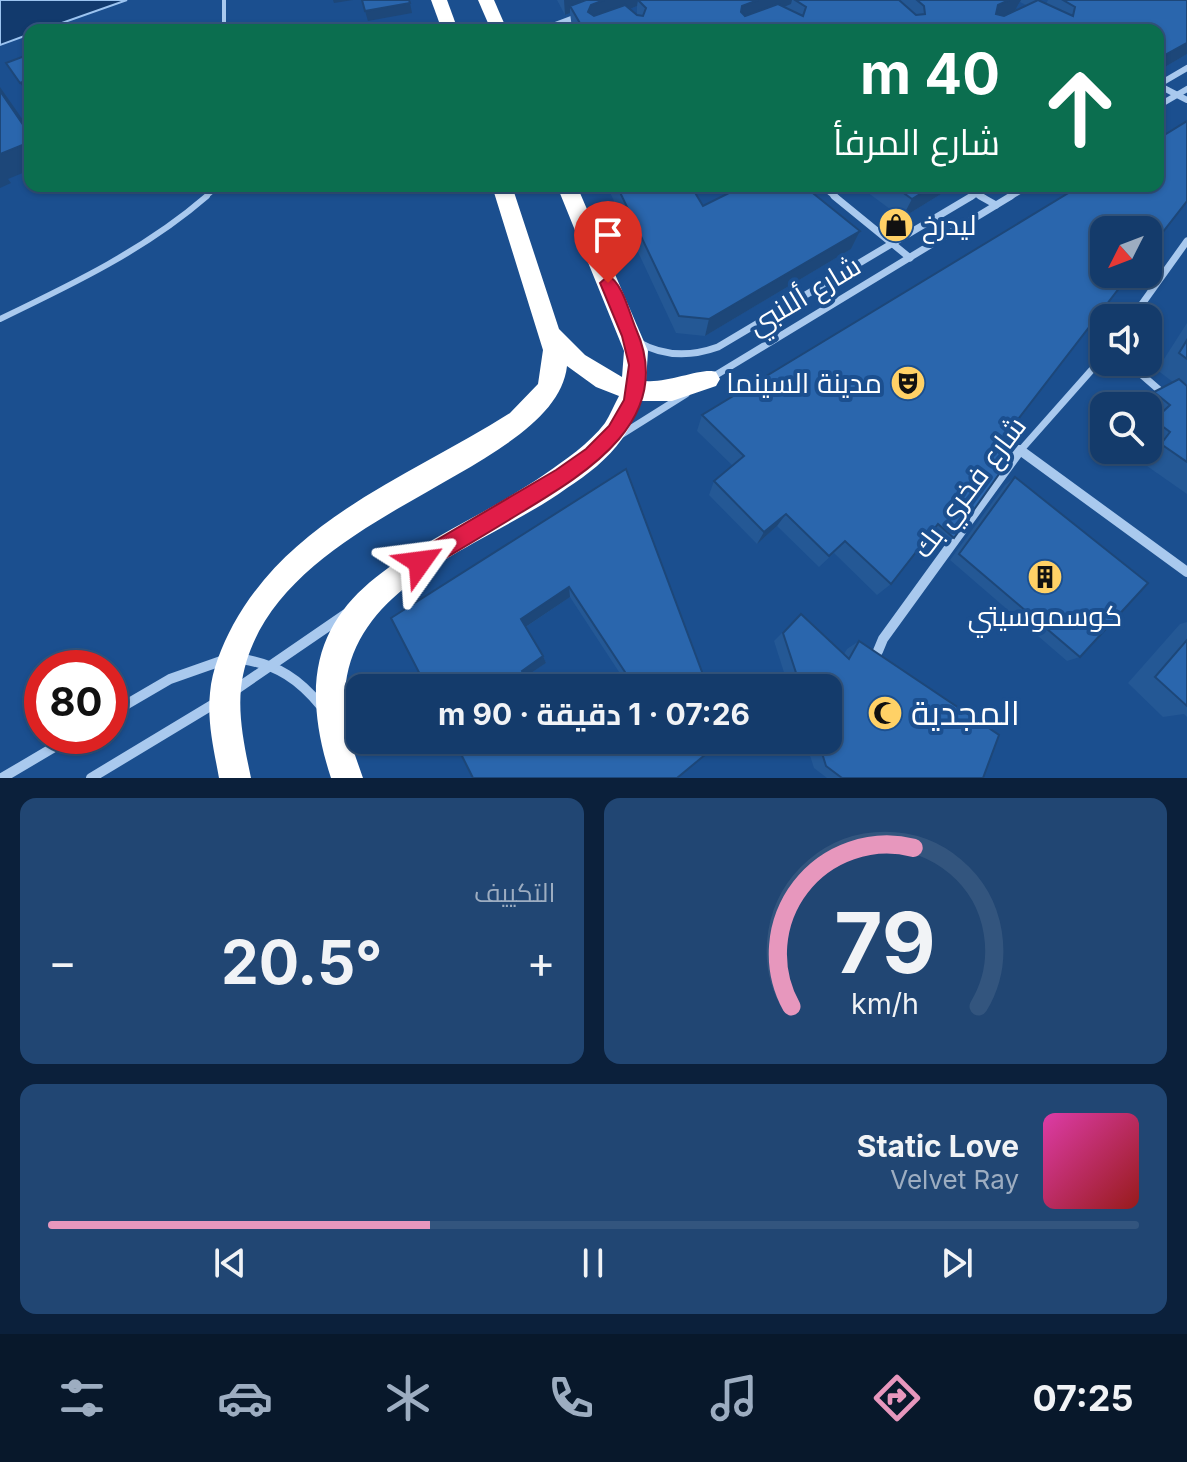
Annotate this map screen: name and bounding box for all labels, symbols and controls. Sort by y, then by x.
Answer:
text: 40 m [860,40,1000,108]
icon: ahead [1028,56,1132,160]
text: شارع المرفأ [833,120,1000,164]
pin [574,201,642,283]
shop icon: ليدرخ [877,206,915,244]
place label: ليدرخ [922,208,977,244]
icon: arrive [586,213,630,257]
north arrow [1090,216,1162,288]
map controls [1090,216,1162,464]
street label: شارع أللنبي [742,248,869,346]
button: sound [1090,304,1162,376]
theatre icon: مدينة السينما [889,364,927,402]
place label: مدينة السينما [726,366,882,400]
button: search [1090,392,1162,464]
street label: شارع فخري بك [905,410,1037,567]
position arrow [378,520,462,604]
building icon: كوسموسيتي [1026,558,1064,596]
place label: كوسموسيتي [968,599,1122,638]
speed limit sign: 80 [24,650,128,754]
place label: المجدية [911,692,1020,733]
mosque icon: المجدية [866,694,904,732]
text: 07:26 · 1 دقيقة · 90 m [438,696,750,732]
text: التكييف [474,877,556,908]
text: 79 [834,892,936,993]
text: 20.5° [221,926,383,998]
text: − [48,935,77,989]
text: + [526,935,556,989]
text: km/h [851,986,919,1021]
text: Static Love [857,1128,1019,1164]
text: Velvet Ray [890,1164,1019,1195]
icon: previous [208,1241,252,1285]
icon: pause [571,1241,615,1285]
icon: next [935,1241,979,1285]
icon: filters [54,1370,110,1426]
icon: car [217,1370,273,1426]
icon: climate [380,1370,436,1426]
icon: phone [543,1370,599,1426]
icon: music [706,1370,762,1426]
icon: directions [869,1370,925,1426]
text: 07:25 [1032,1376,1133,1420]

